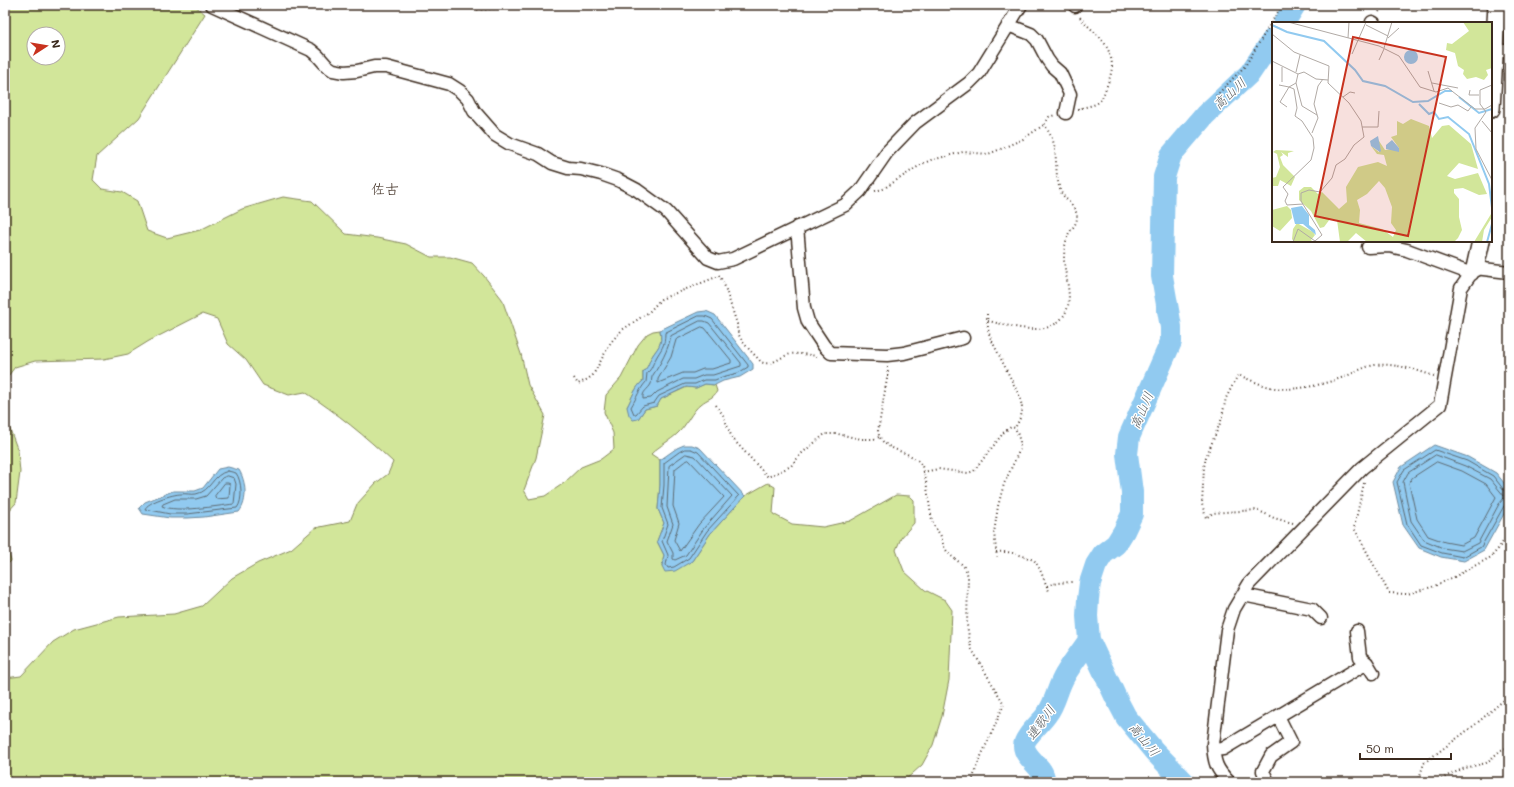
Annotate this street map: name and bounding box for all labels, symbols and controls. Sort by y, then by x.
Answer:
inset map [1272,22,1492,242]
north arrow [26,26,66,66]
text: N [48,38,64,49]
water label: 高山川 [1209,73,1249,113]
district label: 佐古 [371,179,399,198]
water label: 高山川 [1126,389,1156,431]
water label: 連歌川 [1022,701,1058,743]
water label: 高山川 [1126,719,1164,759]
scale bar [1360,735,1451,761]
text: 50 m [1366,740,1394,756]

